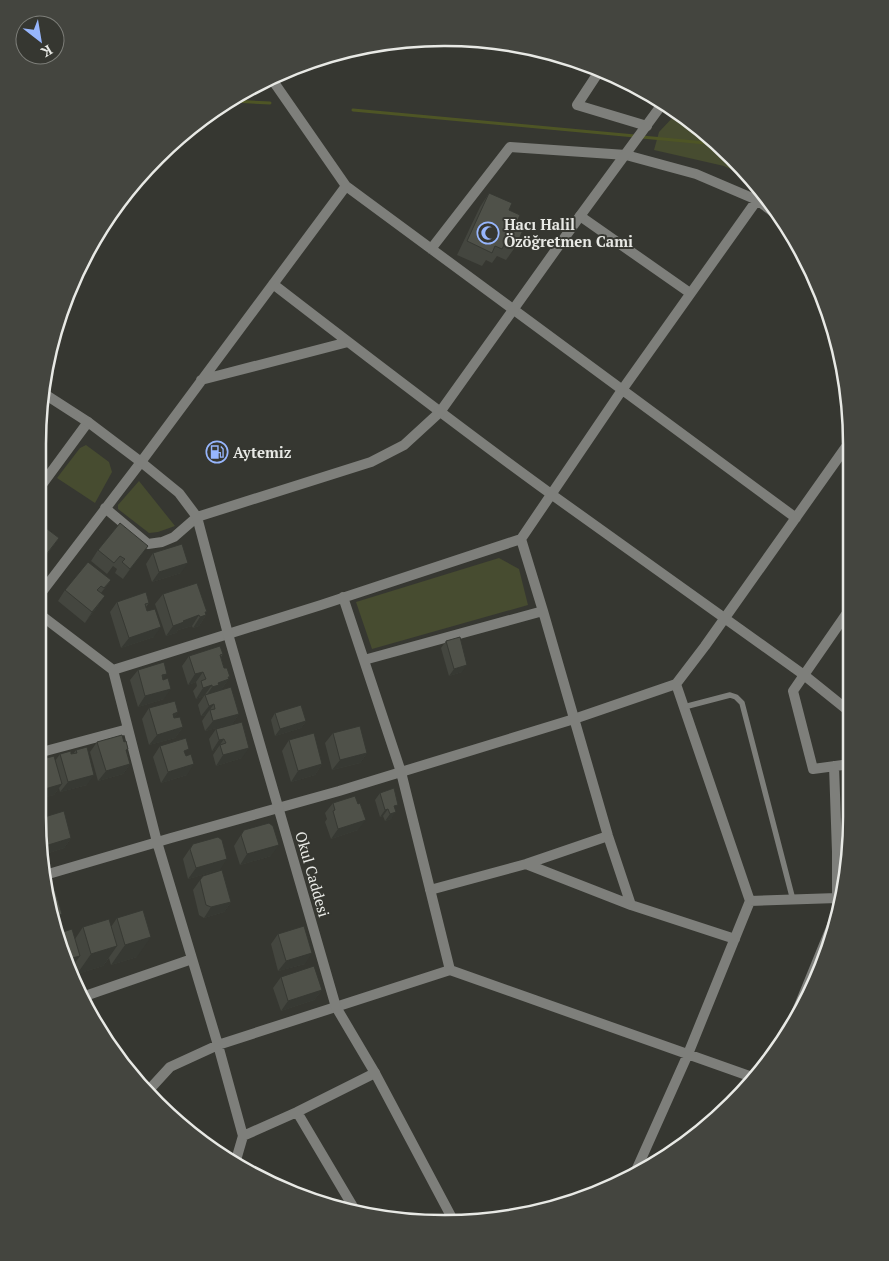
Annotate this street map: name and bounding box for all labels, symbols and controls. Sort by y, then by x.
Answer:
north arrow [15,15,65,65]
text: K [38,41,56,62]
place label: Hacı Halil Özöğretmen Cami [504,214,633,251]
mosque icon: Hacı Halil Özöğretmen Cami [476,221,500,245]
fuel station icon: Aytemiz [205,440,229,464]
place label: Aytemiz [233,442,292,462]
street label: Okul Caddesi [291,829,335,919]

